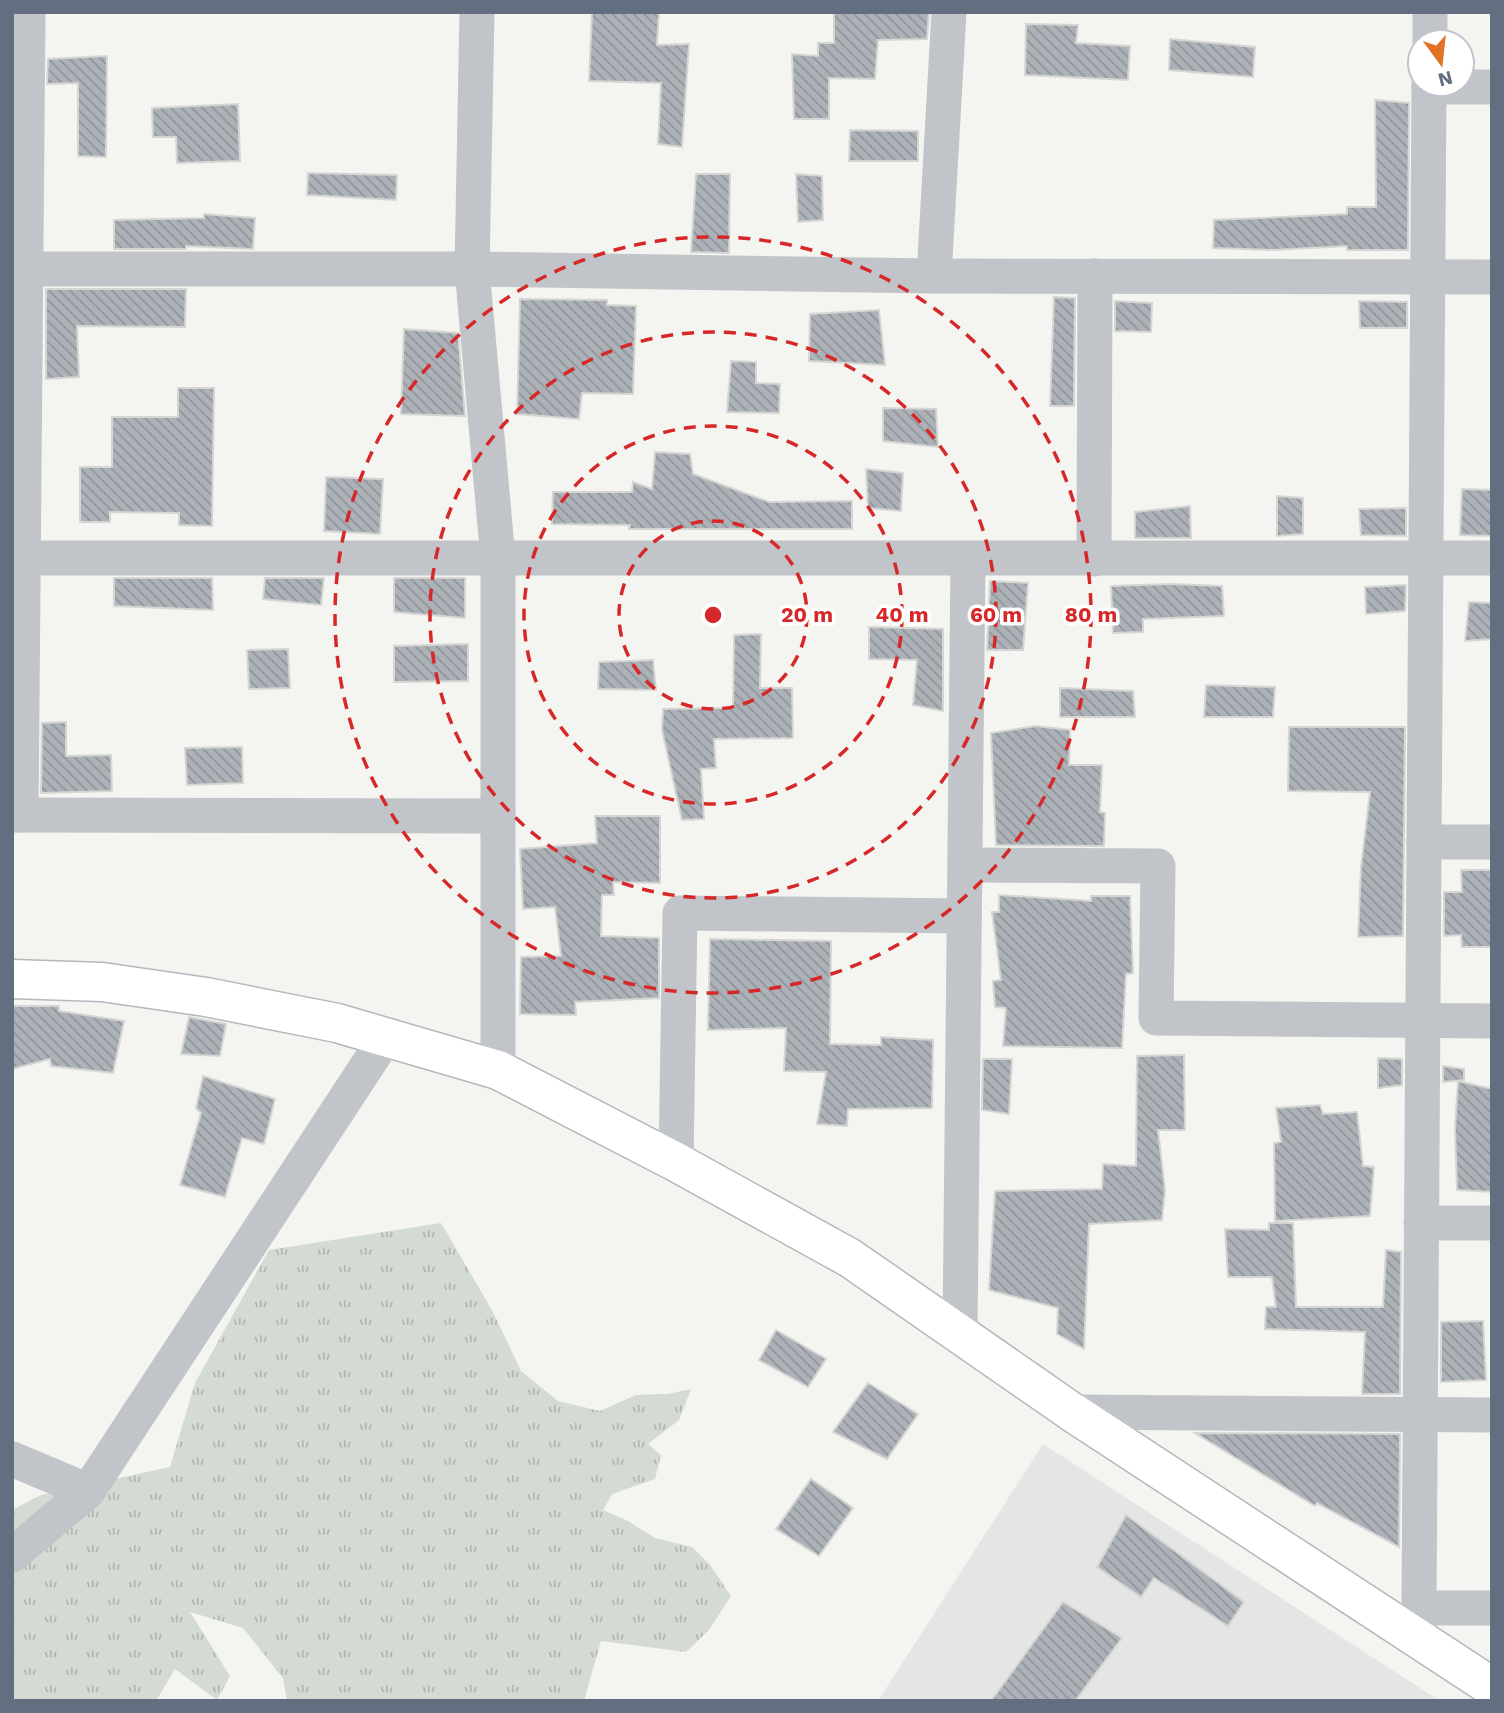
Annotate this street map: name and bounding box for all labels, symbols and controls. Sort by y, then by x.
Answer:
north arrow [1406,28,1476,98]
text: N [1435,66,1455,92]
text: 20 m [781,602,833,627]
text: 40 m [876,602,928,627]
text: 60 m [970,602,1022,627]
text: 80 m [1065,602,1117,627]
centre of rings [701,603,725,627]

